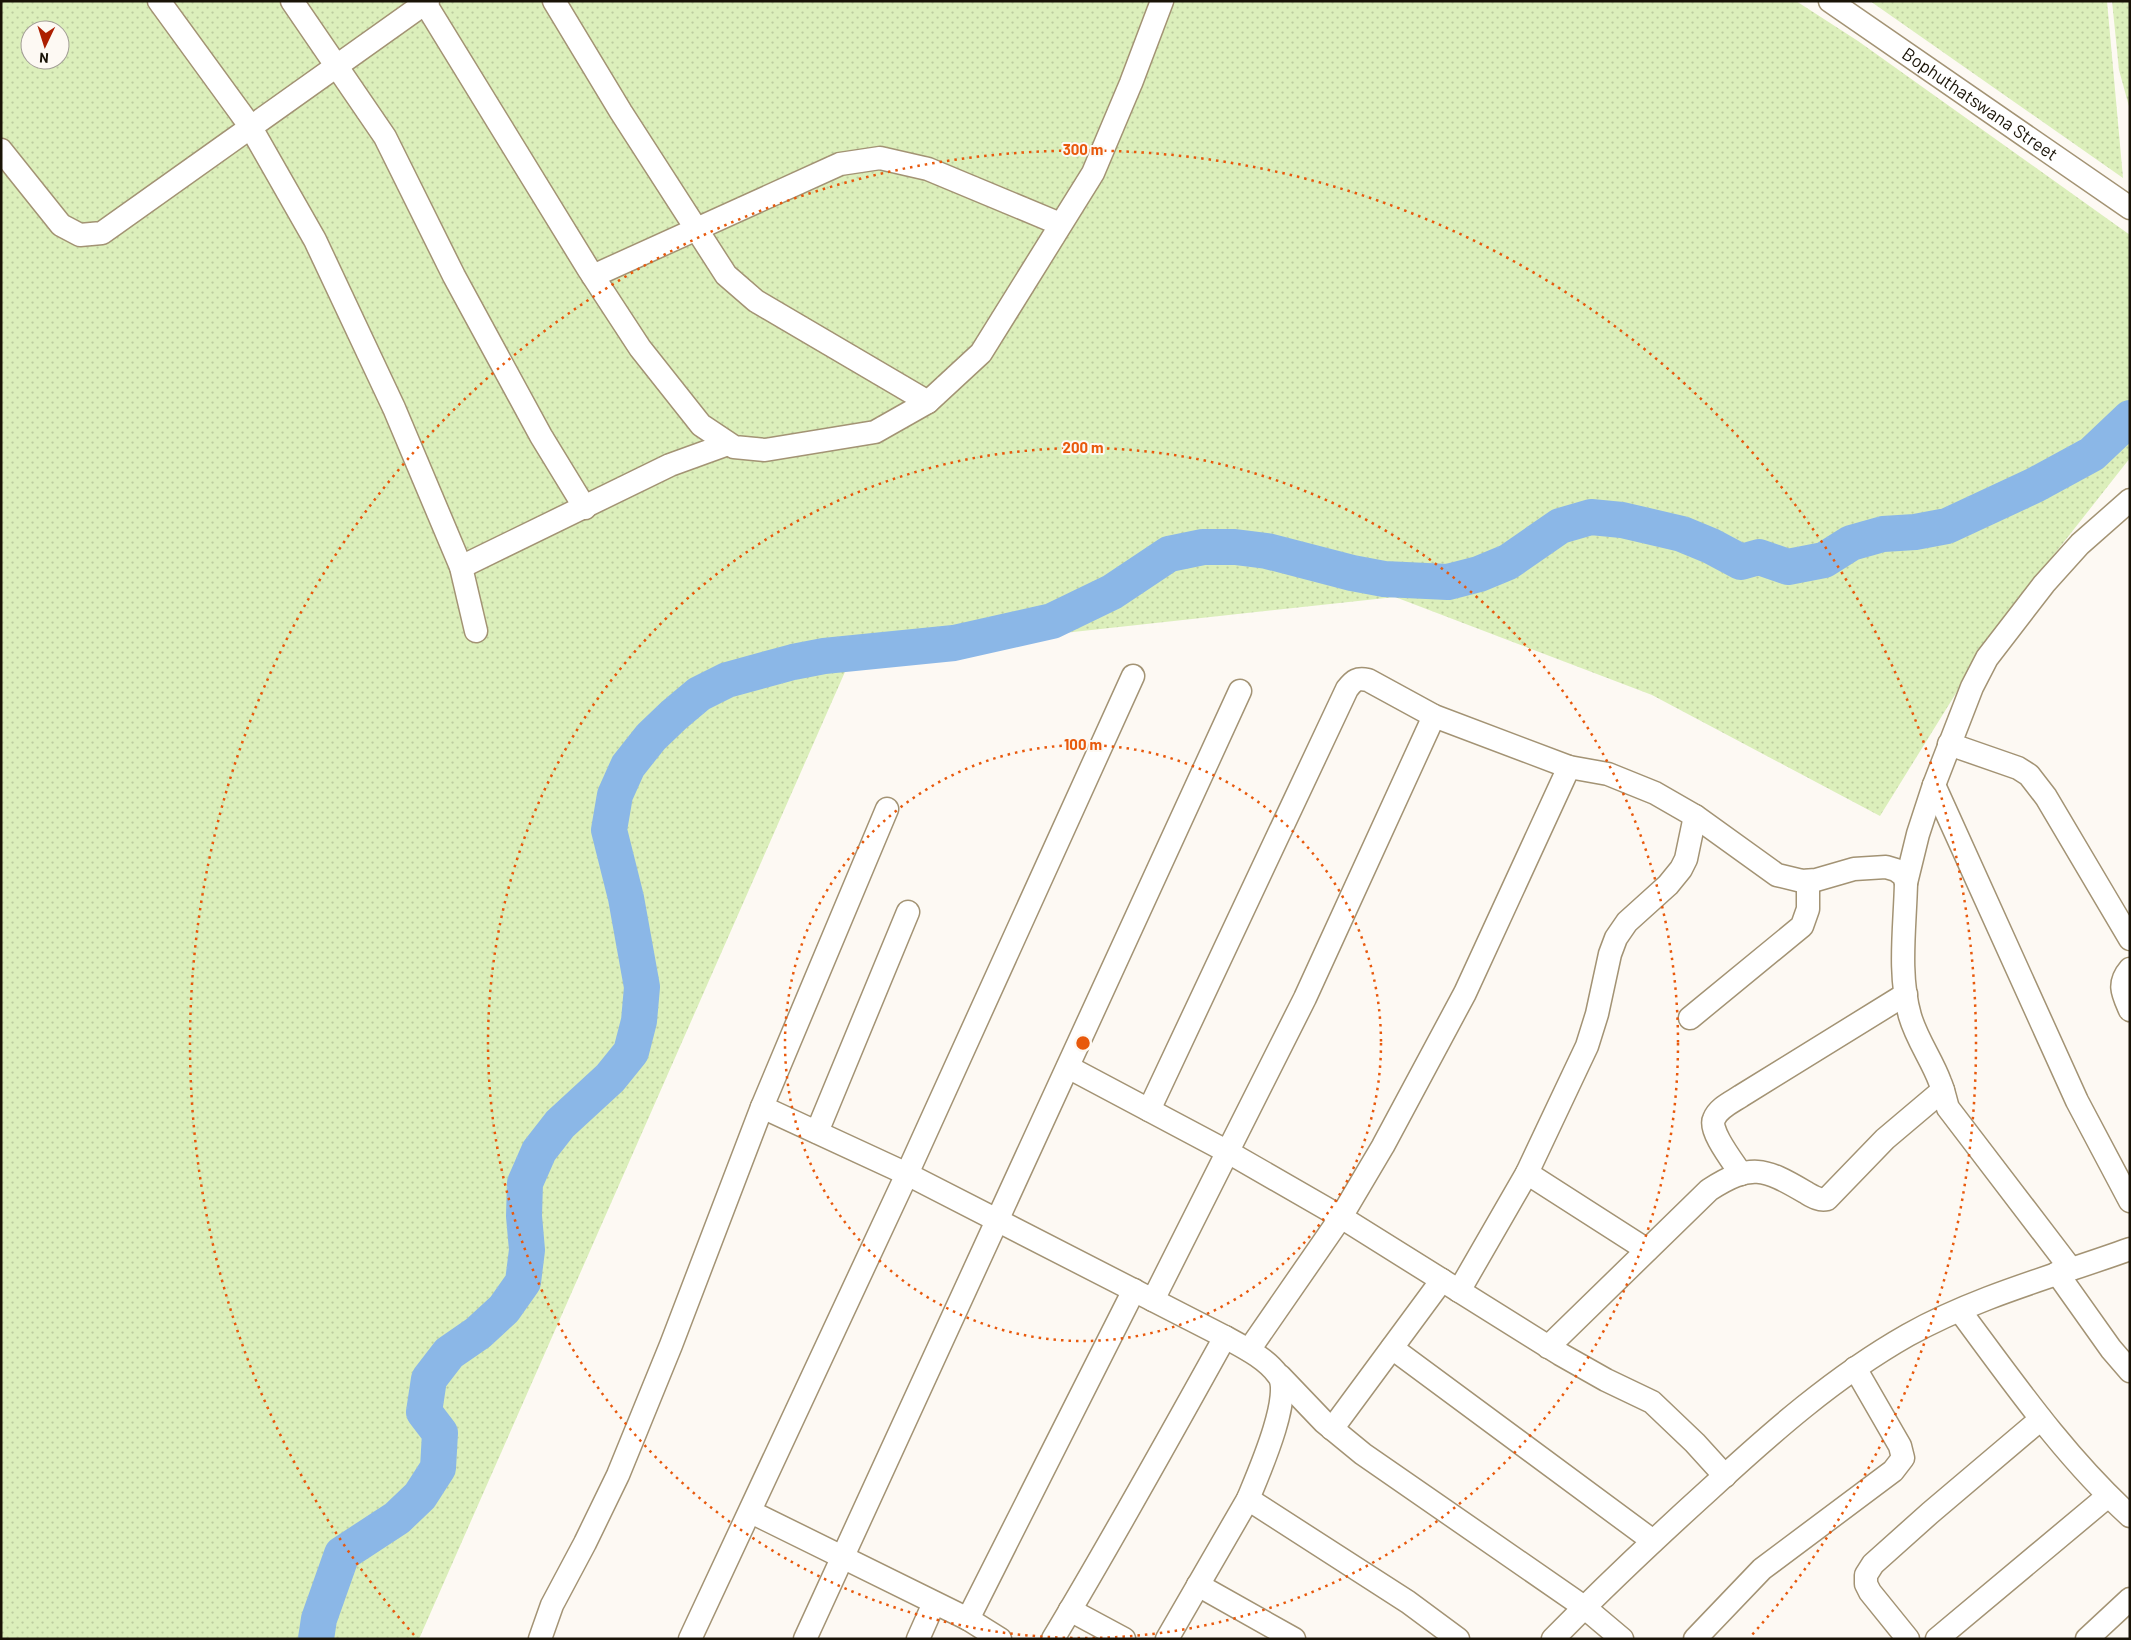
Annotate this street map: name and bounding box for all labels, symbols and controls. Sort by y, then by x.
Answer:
north arrow [20,20,70,70]
street label: Bophuthatswana Street [1898,42,2062,165]
text: N [39,50,49,67]
text: 300 m [1063,140,1103,158]
text: 200 m [1062,438,1104,456]
text: 100 m [1064,735,1102,753]
centre of rings [1074,1034,1092,1052]

